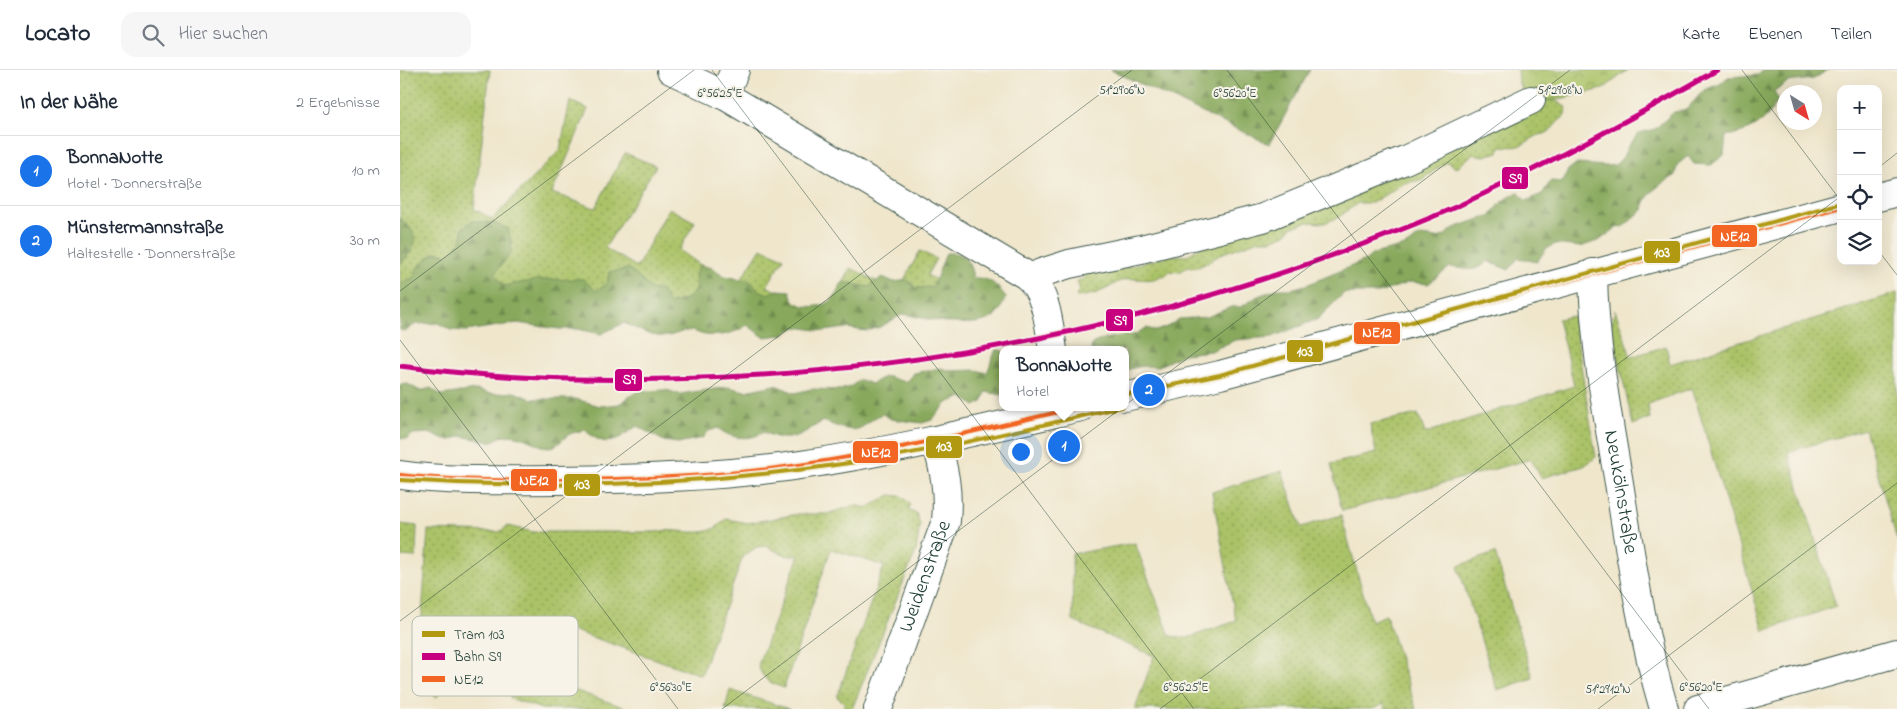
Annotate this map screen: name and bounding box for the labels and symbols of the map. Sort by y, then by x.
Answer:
text: 51°29'06"N [1099,82,1145,100]
text: 51°29'08"N [1537,82,1583,100]
text: 6°56'25"E [698,85,742,103]
text: 6°56'20"E [1213,85,1257,103]
north arrow [1777,85,1822,130]
line badge: S9 [1501,166,1529,190]
text: S9 [1508,169,1522,190]
line badge: NE12 [1711,224,1758,248]
text: NE12 [1720,227,1750,248]
line badge: 103 [1643,240,1681,264]
text: 103 [1654,243,1670,264]
line badge: S9 [1105,308,1134,332]
text: S9 [1113,311,1127,332]
line badge: NE12 [1353,321,1401,345]
text: NE12 [1362,323,1392,344]
line badge: 103 [1286,339,1324,363]
text: 103 [1297,342,1313,363]
line badge: S9 [614,368,643,392]
text: S9 [622,370,636,391]
pin: 2 [1133,371,1165,409]
pin: 1 [1048,427,1080,465]
street label: Neukölnstraße [1595,428,1645,557]
line badge: 103 [925,435,963,459]
text: 103 [936,437,952,458]
your location [1008,439,1034,465]
line badge: NE12 [852,440,899,464]
text: NE12 [861,443,891,464]
line badge: NE12 [510,468,558,492]
text: NE12 [519,471,549,492]
line badge: 103 [563,473,601,497]
text: 103 [574,475,590,496]
street label: Weidenstraße [892,516,960,637]
legend [412,616,578,696]
text: Tram 103 [454,625,505,646]
text: Bahn S9 [453,647,502,668]
text: NE12 [454,670,483,691]
text: 6°56'30"E [650,679,692,697]
text: 6°56'25"E [1164,679,1208,697]
text: 6°56'20"E [1679,679,1723,697]
text: 51°29'12"N [1585,681,1631,699]

